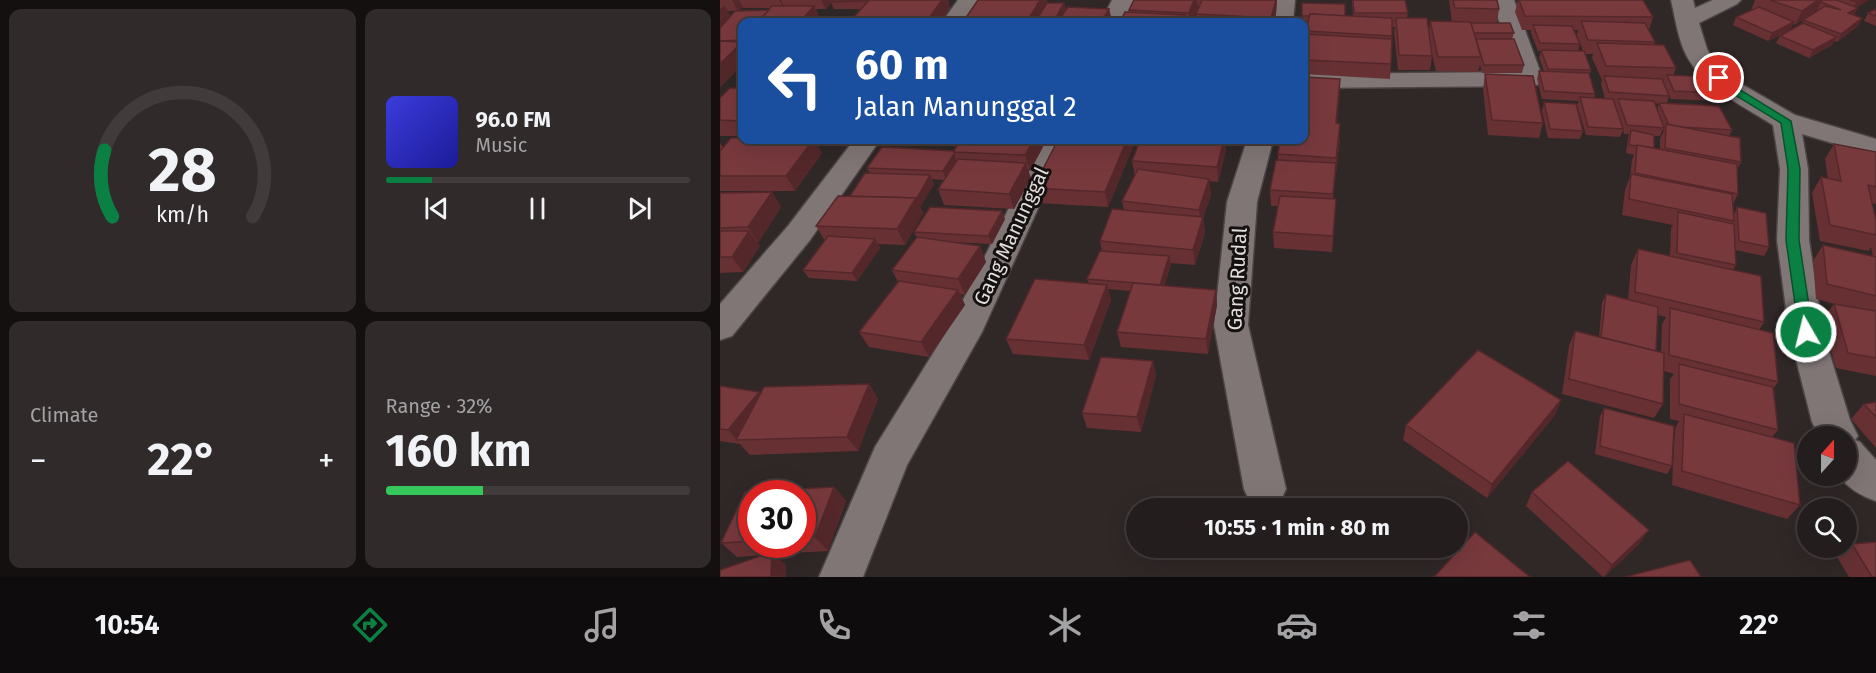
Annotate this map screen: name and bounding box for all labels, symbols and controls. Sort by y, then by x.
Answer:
text: 60 m [855,40,949,90]
icon: left [756,42,834,120]
pin [1693,52,1744,103]
icon: arrive [1702,61,1735,94]
text: Jalan Manunggal 2 [855,91,1077,123]
text: 96.0 FM [476,106,551,133]
text: Music [476,133,527,157]
text: 28 [148,134,217,209]
street label: Gang Manunggal [969,163,1054,309]
icon: previous [420,192,453,225]
icon: pause [521,192,554,225]
icon: next [623,192,656,225]
text: km/h [156,203,209,229]
street label: Gang Rudal [1222,227,1252,331]
position arrow [1774,300,1838,364]
text: Range · 32% [386,394,493,418]
text: Climate [30,403,98,427]
text: 160 km [386,424,532,478]
north arrow [1797,426,1857,486]
map controls [1797,426,1857,558]
text: 22° [147,433,217,487]
text: − [30,441,47,481]
text: + [318,441,334,481]
speed limit sign: 30 [738,480,816,558]
button: search [1797,498,1857,558]
text: 10:55 · 1 min · 80 m [1204,514,1390,541]
icon: directions [349,604,391,646]
icon: music [581,604,623,646]
icon: phone [813,604,855,646]
icon: climate [1044,604,1086,646]
icon: car [1276,604,1318,646]
icon: filters [1508,604,1550,646]
text: 10:54 [95,609,160,641]
text: 22° [1739,609,1781,641]

